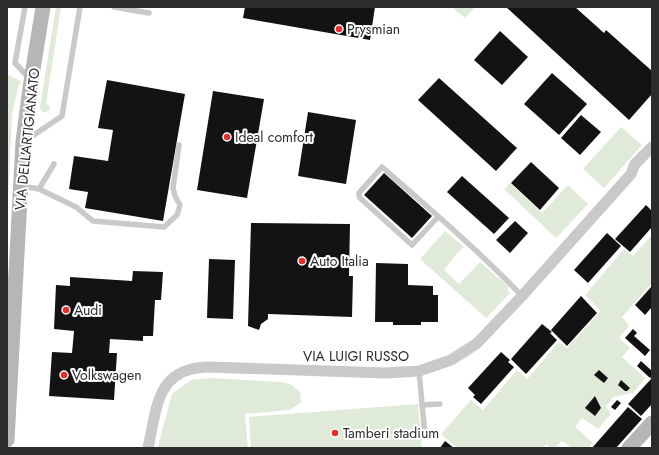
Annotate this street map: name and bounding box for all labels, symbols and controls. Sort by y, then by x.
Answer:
place label: Prysmian [347,19,400,39]
marker: Prysmian [334,24,344,34]
street label: VIA DELL'ARTIGIANATO [10,67,44,211]
place label: Ideal comfort [235,127,313,147]
marker: Ideal comfort [222,132,232,142]
place label: Auto Italia [310,251,369,271]
marker: Auto Italia [297,256,307,266]
place label: Audi [74,300,102,320]
marker: Audi [61,305,71,315]
street label: VIA LUIGI RUSSO [303,346,409,366]
place label: Volkswagen [72,365,142,385]
marker: Volkswagen [59,370,69,380]
place label: Tamberi stadium [343,423,439,443]
marker: Tamberi stadium [330,428,340,438]

